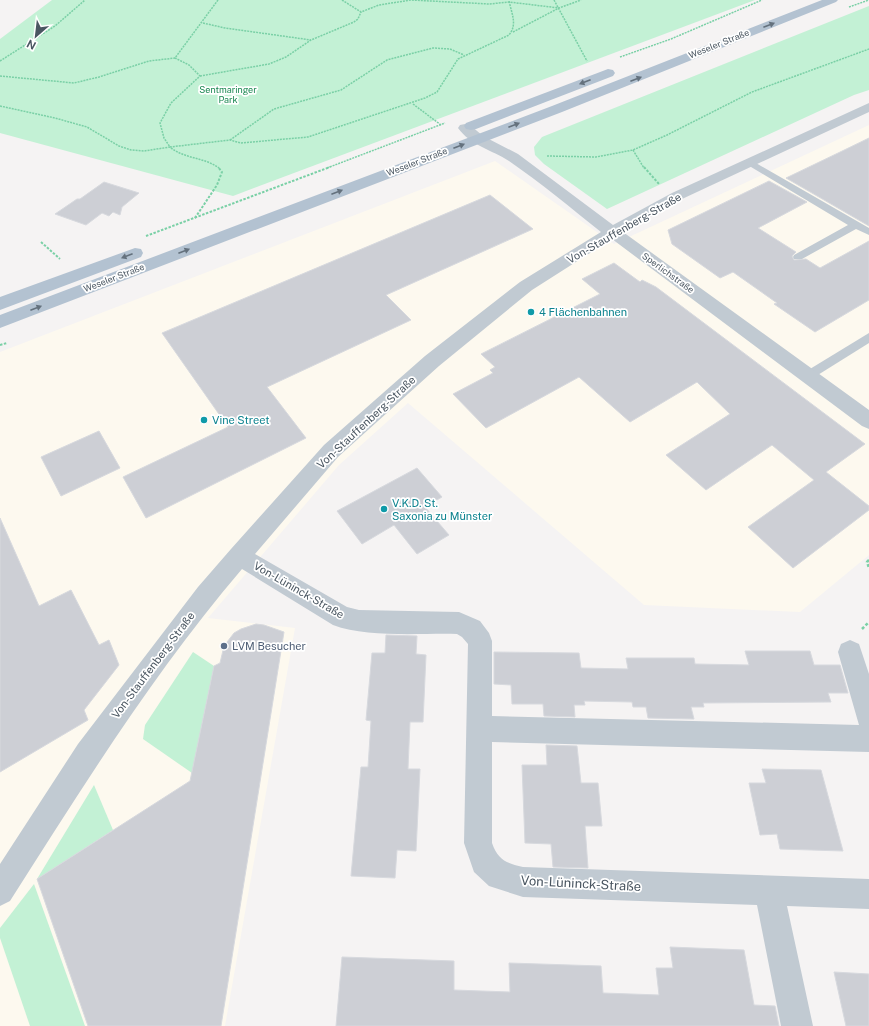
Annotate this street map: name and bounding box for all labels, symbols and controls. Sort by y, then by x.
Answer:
north arrow [16,16,56,56]
one-way arrow [764,21,776,27]
street label: Weseler Straße [687,26,751,61]
text: N [25,38,38,52]
one-way arrow [630,75,642,81]
one-way arrow [579,79,591,85]
park label: Sentmaringer Park [199,84,257,105]
one-way arrow [509,122,521,128]
one-way arrow [453,143,465,149]
street label: Weseler Straße [385,145,449,178]
one-way arrow [332,189,344,195]
street label: Von-Stauffenberg-Straße [565,190,683,266]
one-way arrow [178,247,190,253]
street label: Sperlichstraße [640,250,696,295]
one-way arrow [121,254,133,260]
street label: Weseler Straße [82,261,146,294]
one-way arrow [31,304,43,310]
place label: 4 Flächenbahnen [539,306,627,318]
marker: 4 Flächenbahnen [526,307,536,317]
street label: Von-Stauffenberg-Straße [314,373,418,471]
place label: Vine Street [212,414,270,426]
marker: Vine Street [199,415,209,425]
place label: V.K.D. St. Saxonia zu Münster [392,497,492,522]
marker: V.K.D. St. Saxonia zu Münster [379,504,389,514]
street label: Von-Lüninck-Straße [252,559,346,621]
street label: Von-Stauffenberg-Straße [109,610,197,720]
place label: LVM Besucher [232,640,306,652]
marker: LVM Besucher [219,641,229,651]
street label: Von-Lüninck-Straße [520,873,642,894]

